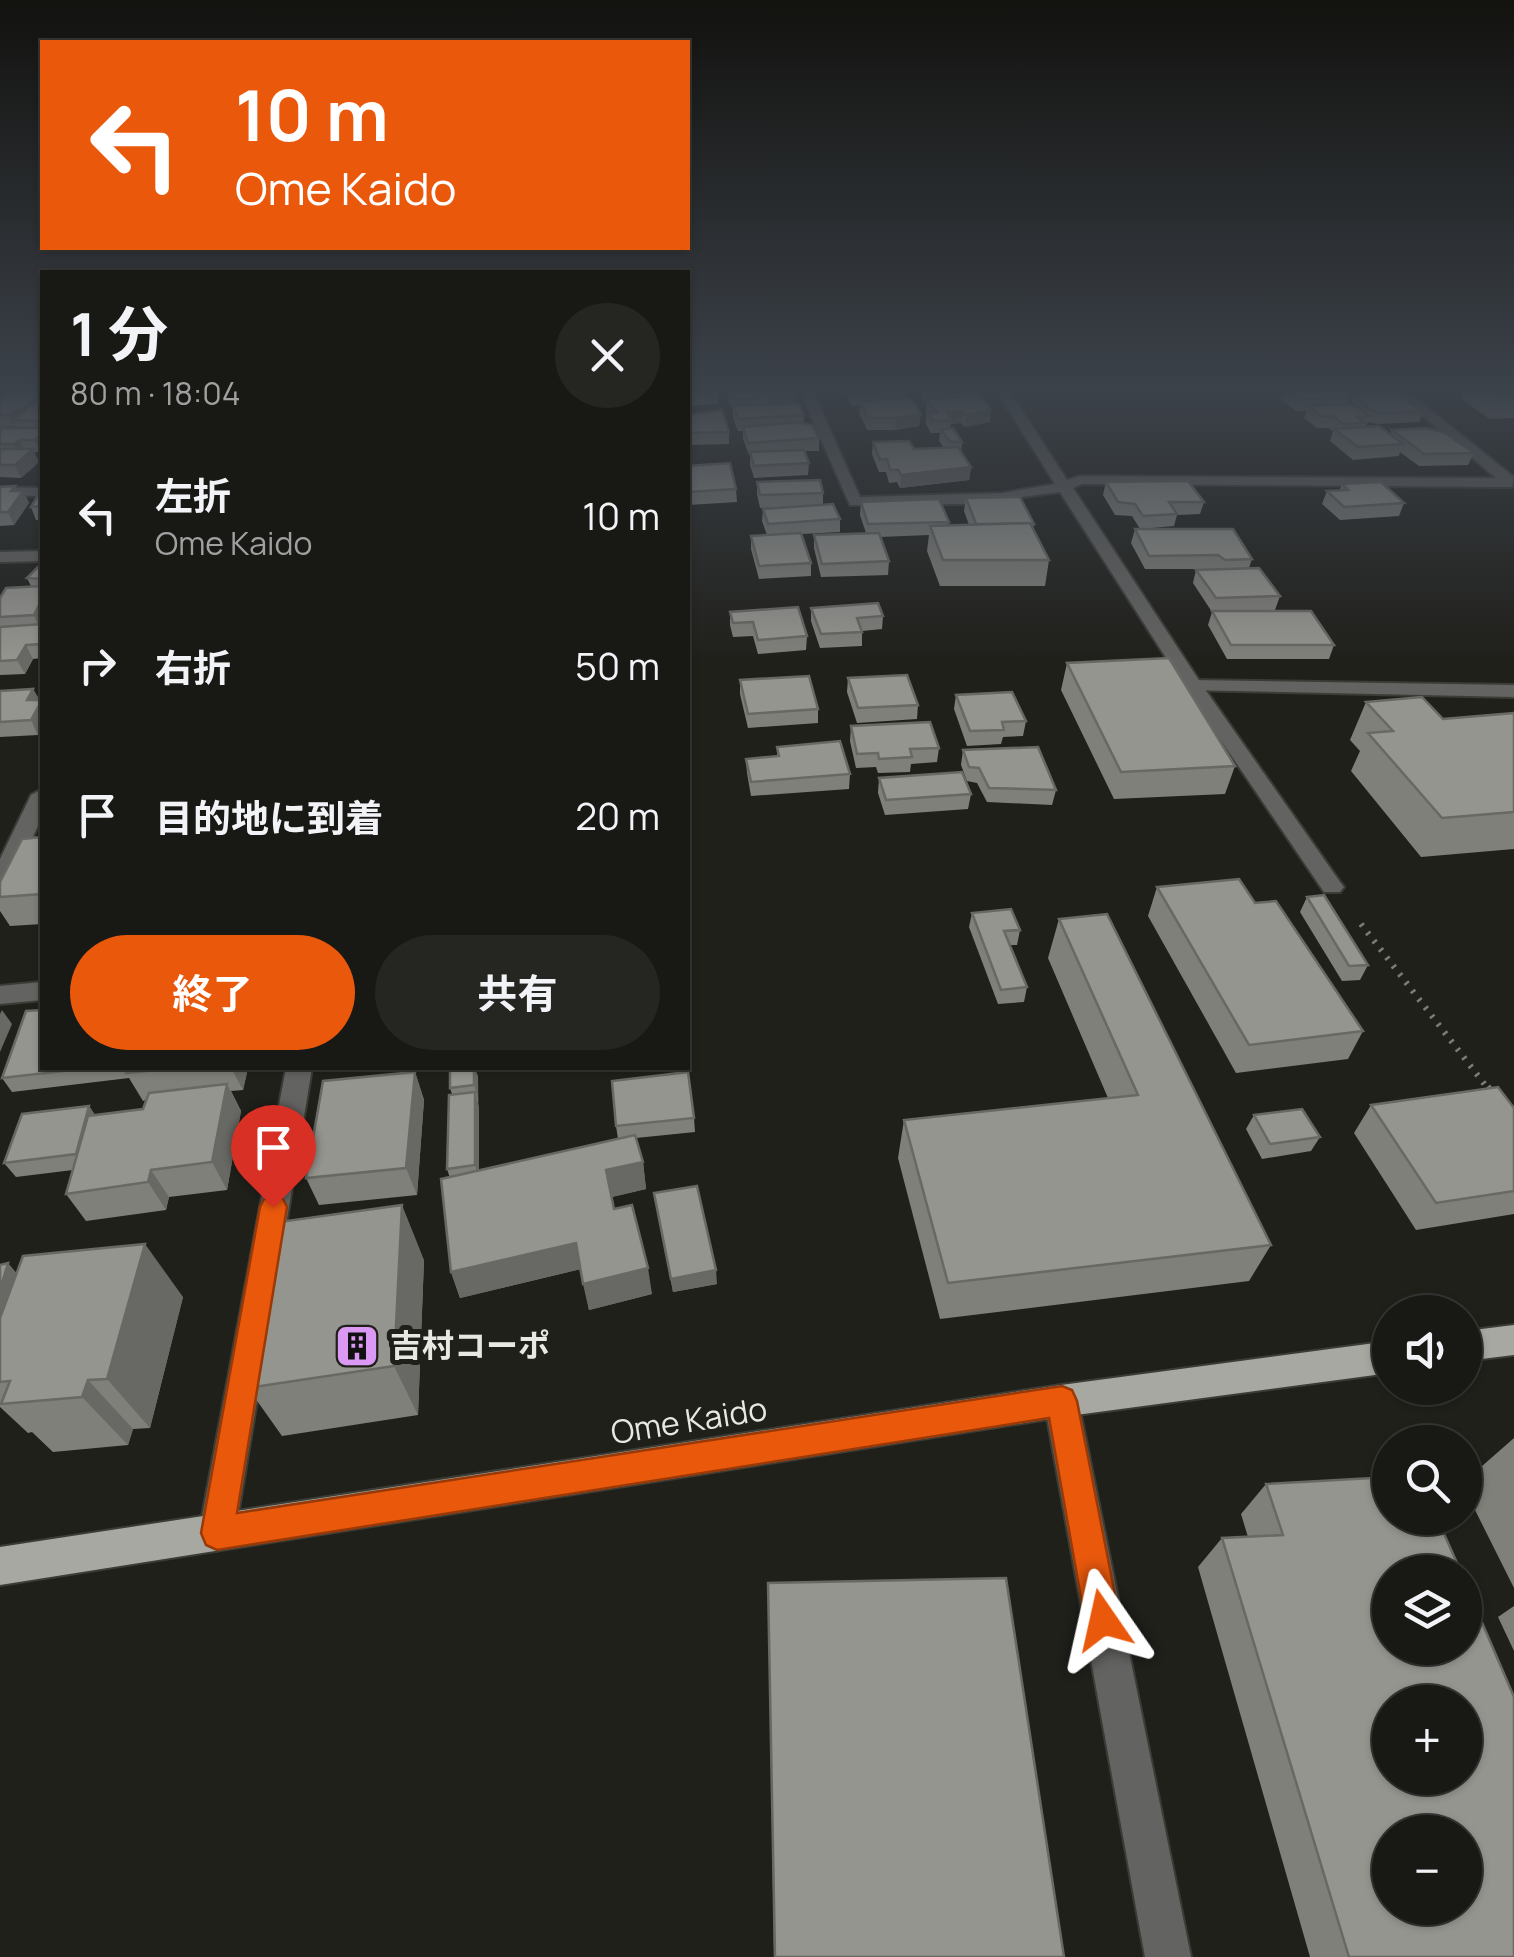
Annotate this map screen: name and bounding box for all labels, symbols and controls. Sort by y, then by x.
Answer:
text: 10 m [235,66,389,162]
icon: left [70,80,200,210]
text: Ome Kaido [235,157,456,219]
text: 1 分 [70,292,168,374]
button: close [555,303,660,408]
text: 80 m · 18:04 [70,371,241,415]
text: 左折 [155,469,231,521]
icon: left [70,488,125,543]
text: 10 m [582,489,660,541]
text: Ome Kaido [155,521,312,565]
icon: right [70,638,125,693]
text: 50 m [575,639,660,691]
text: 右折 [155,641,231,693]
icon: arrive [70,788,125,843]
text: 20 m [575,789,660,841]
text: 目的地に到着 [155,791,383,843]
button: 終了 [70,935,355,1050]
button: 共有 [375,935,660,1050]
pin [231,1105,316,1208]
icon: arrive [246,1120,301,1175]
map controls [1372,1295,1482,1925]
button: sound [1372,1295,1482,1405]
building icon: 吉村コーポ [334,1323,380,1369]
place label: 吉村コーポ [390,1323,550,1367]
street label: Ome Kaido [608,1386,770,1454]
button: search [1372,1425,1482,1535]
button: layers [1372,1555,1482,1665]
position arrow [1051,1568,1155,1672]
button: + [1372,1685,1482,1795]
button: − [1372,1815,1482,1925]

